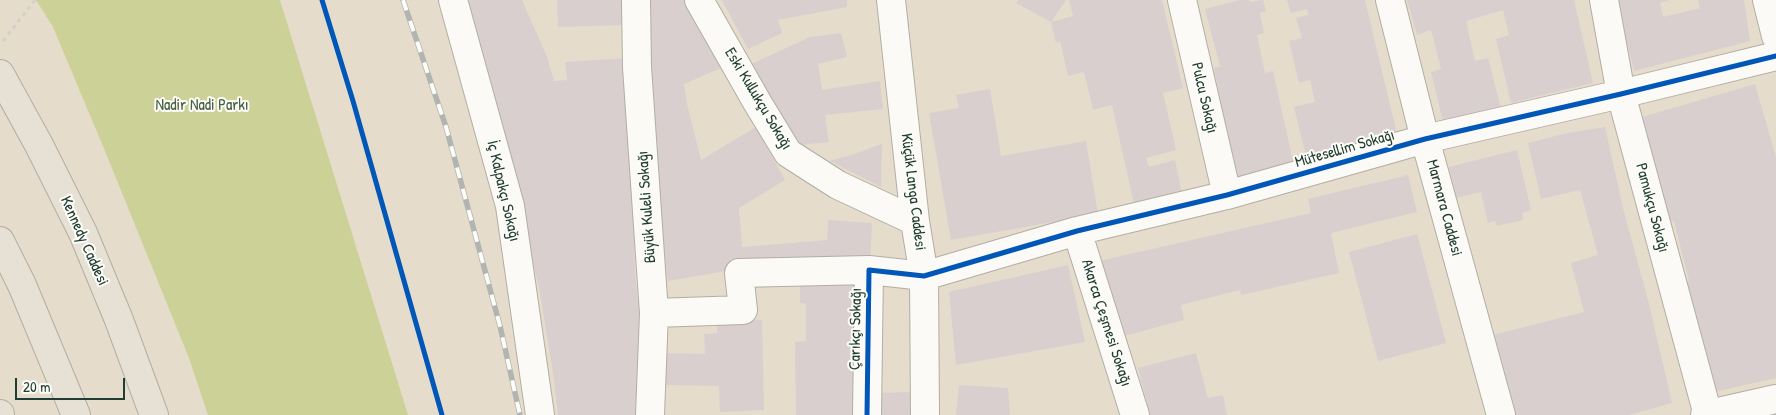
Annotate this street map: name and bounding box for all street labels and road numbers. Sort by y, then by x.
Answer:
street label: Eski Kullukçu Sokağı [720,45,796,153]
street label: Pulcu Sokağı [1187,61,1221,135]
street label: Mütesellim Sokağı [1293,126,1397,172]
street label: Küçük Langa Caddesi [896,132,930,252]
street label: İç Kalpakçı Sokağı [482,139,524,243]
street label: Büyük Kuleli Sokağı [634,150,660,264]
street label: Marmara Caddesi [1422,158,1466,258]
street label: Pamukçu Sokağı [1631,161,1673,255]
street label: Kennedy Caddesi [56,193,112,289]
street label: Akarca Çeşmesi Sokağı [1076,257,1136,389]
street label: Çarıkçı Sokağı [846,288,866,370]

